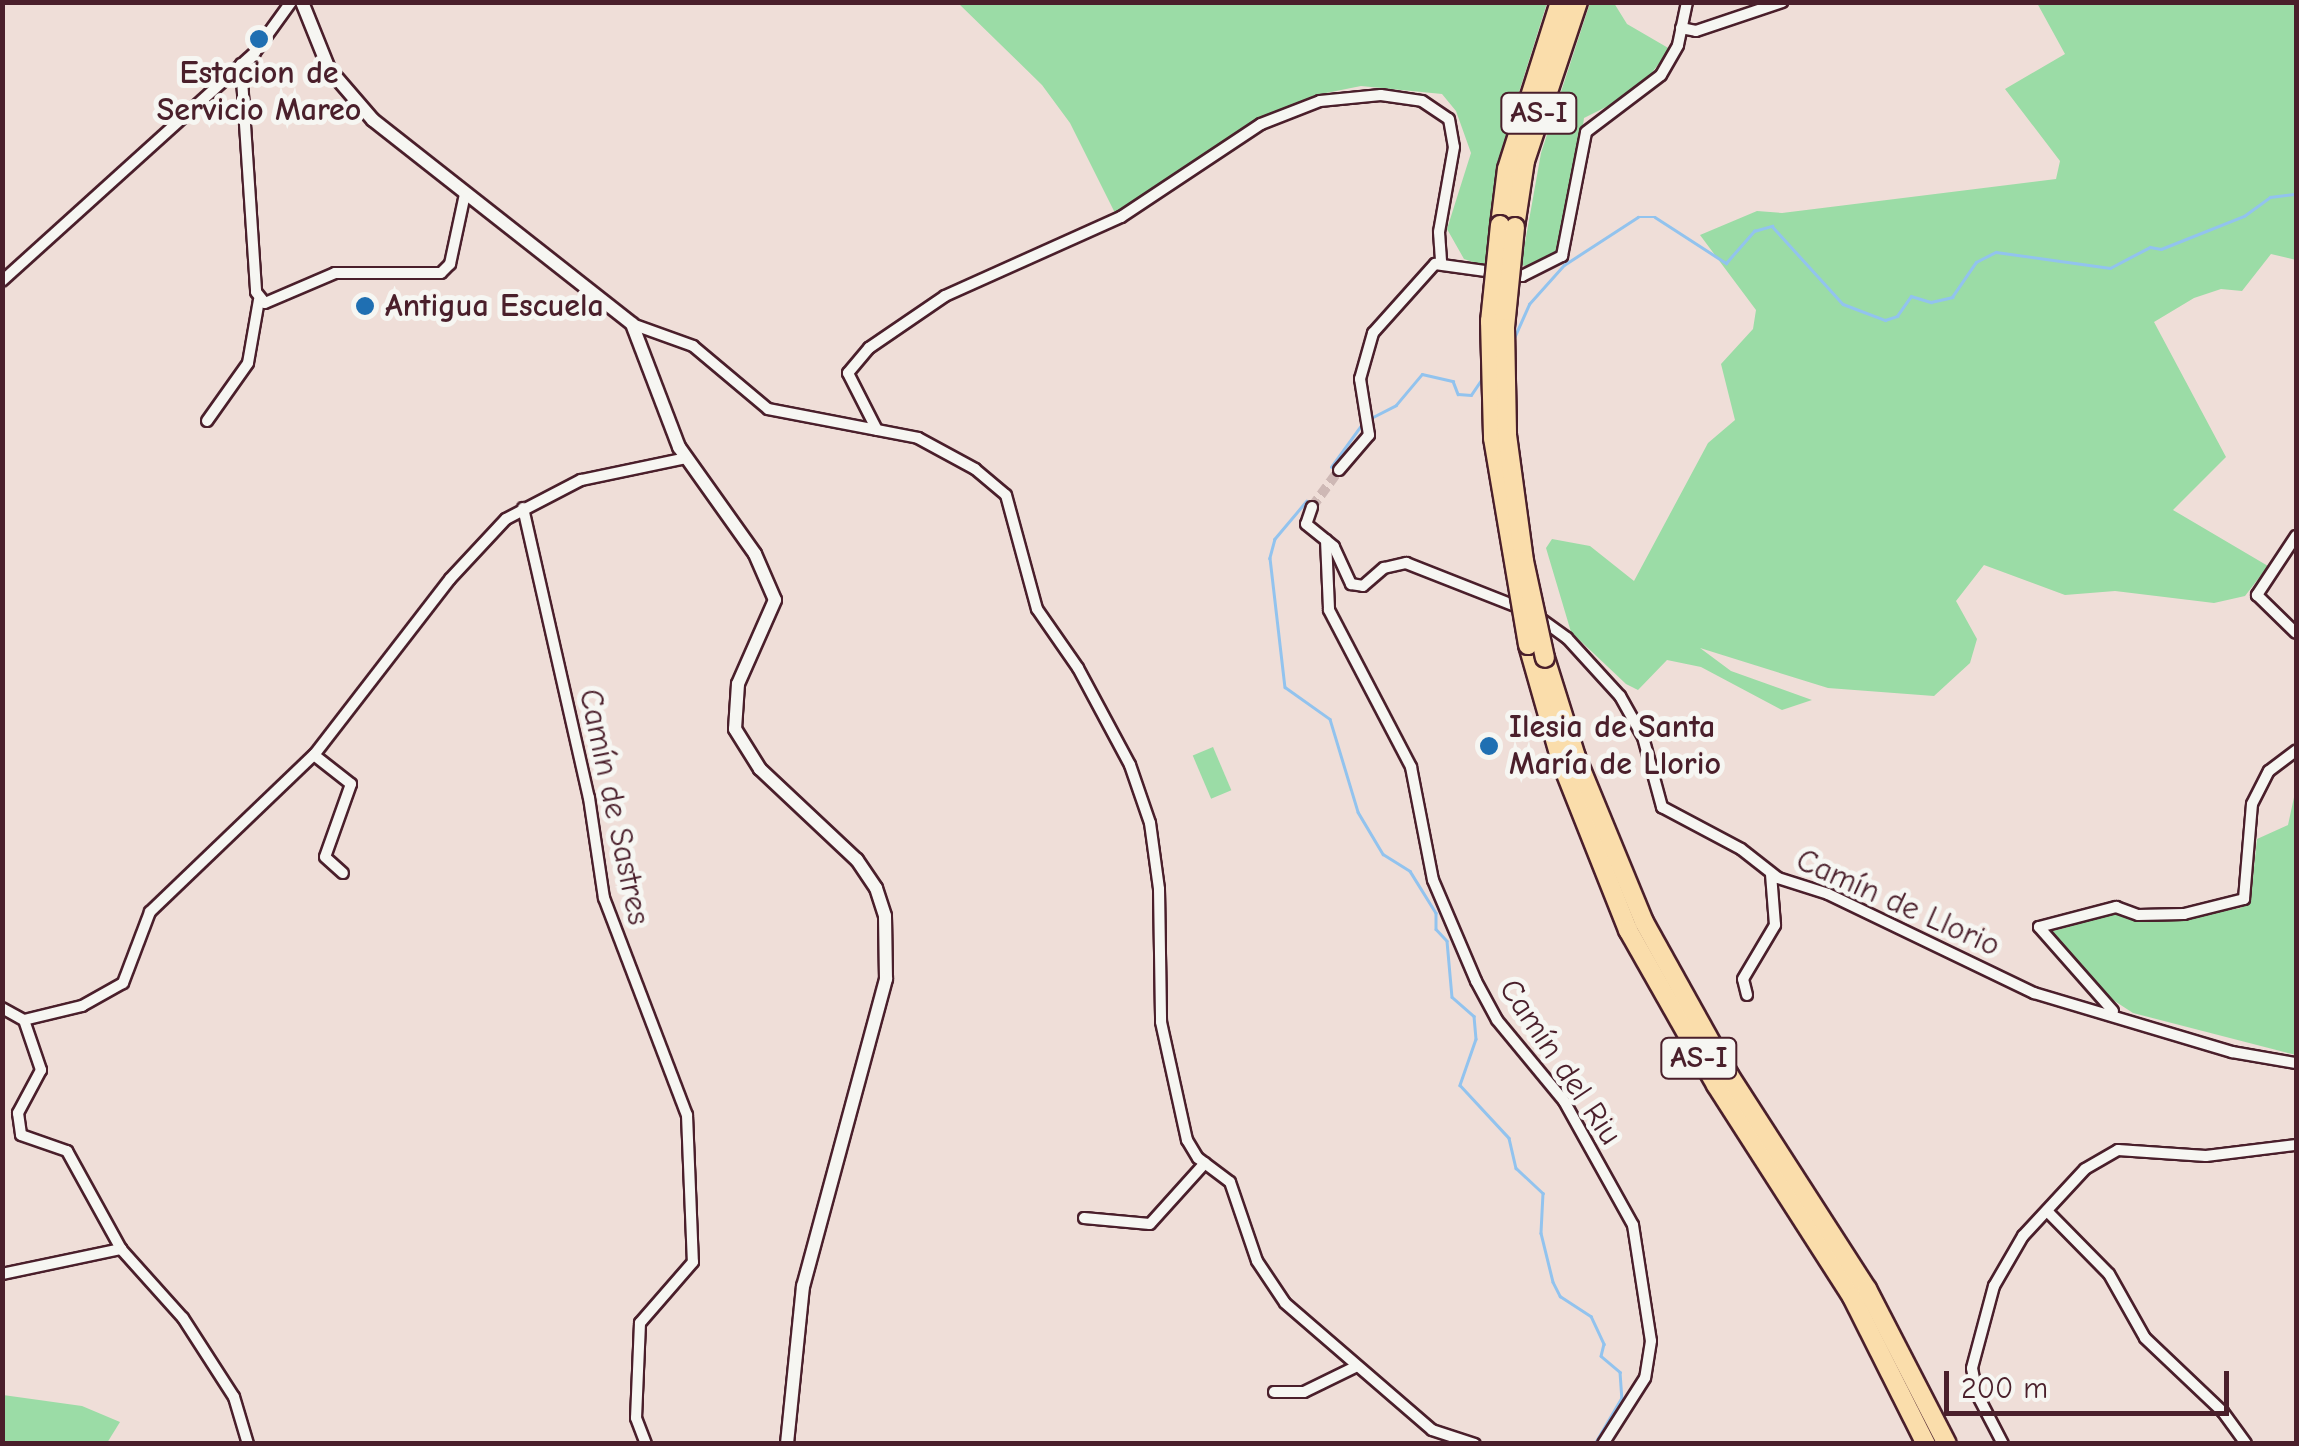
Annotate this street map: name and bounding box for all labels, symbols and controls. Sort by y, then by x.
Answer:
marker: Estacion de Servicio Mareo [248,28,270,50]
place label: Estacion de Servicio Mareo [157,55,361,130]
road number: AS-I [1499,88,1579,138]
place label: Antigua Escuela [385,287,604,325]
marker: Antigua Escuela [354,295,376,317]
street label: Camín de Sastres [570,686,658,928]
place label: Ilesia de Santa María de Llorio [1509,709,1721,784]
marker: Ilesia de Santa María de Llorio [1478,735,1500,757]
street label: Camín de Llorio [1790,841,2006,965]
street label: Camín del Riu [1490,972,1630,1152]
road number: AS-I [1659,1033,1739,1083]
scale bar [1949,1351,2234,1413]
text: 200 m [1961,1371,2048,1406]

